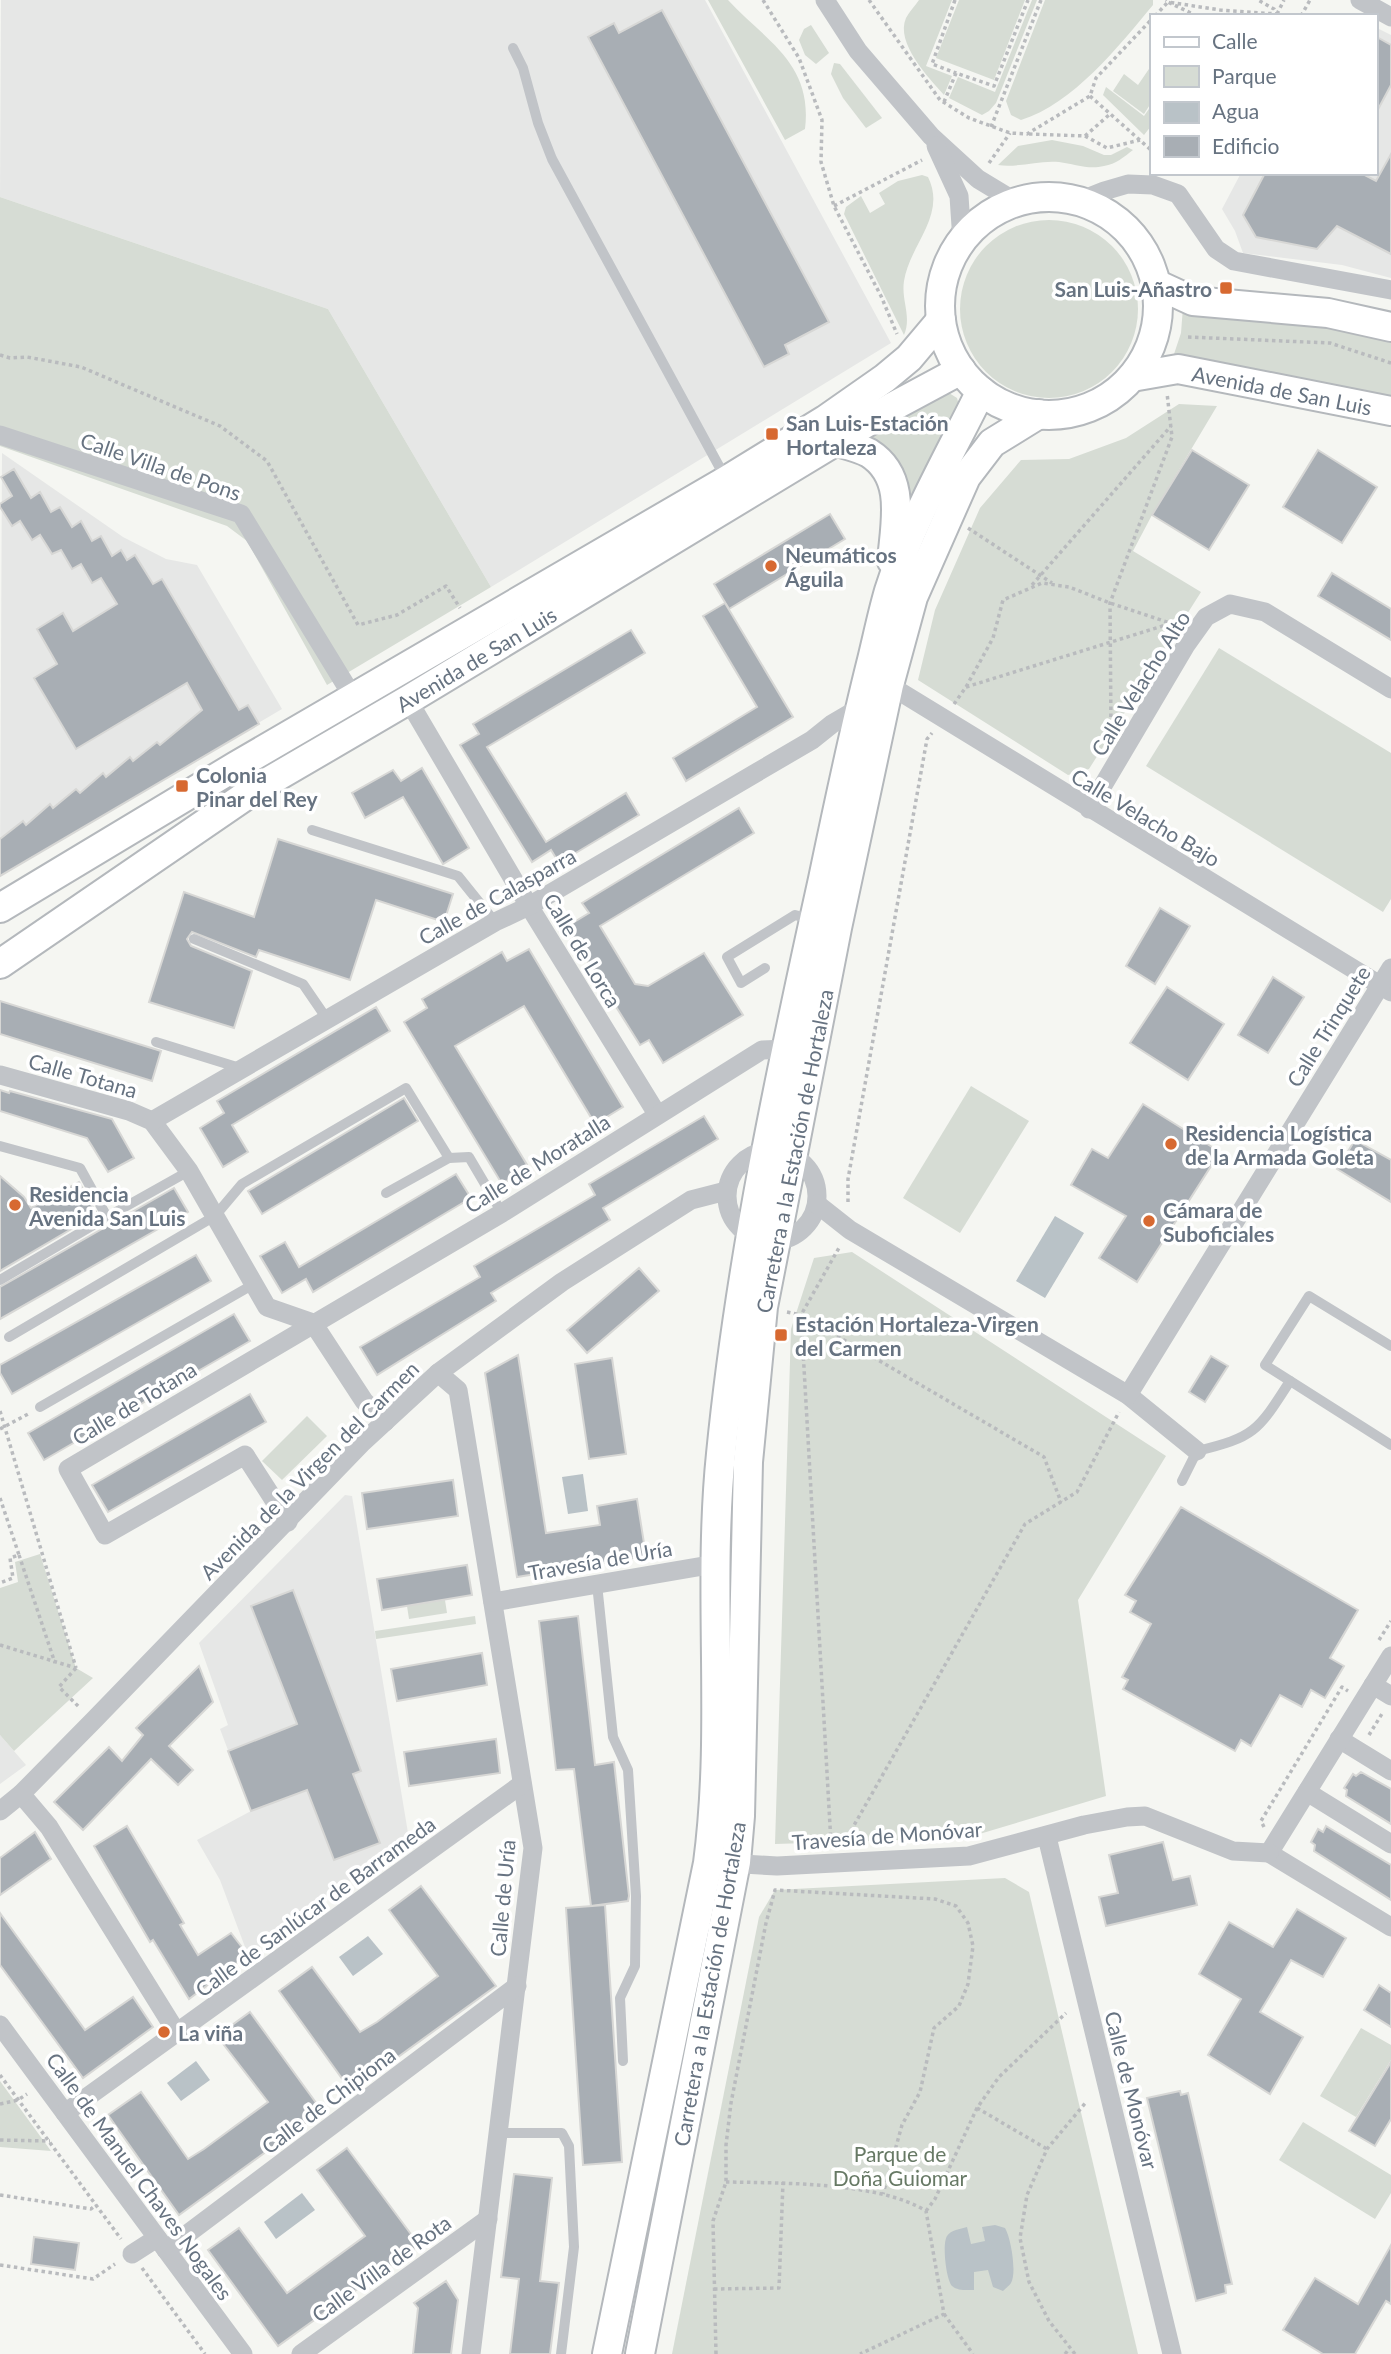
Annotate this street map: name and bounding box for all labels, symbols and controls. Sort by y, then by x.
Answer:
legend [1150,14,1377,175]
text: Calle [1212,28,1257,53]
text: Parque [1212,63,1277,88]
text: Agua [1212,98,1259,123]
text: Edificio [1212,133,1280,158]
place label: San Luis-Añastro [1055,276,1212,301]
marker: San Luis-Añastro [1218,280,1234,296]
street label: Avenida de San Luis [1190,360,1374,420]
place label: San Luis-Estación Hortaleza [786,410,949,459]
marker: San Luis-Estación Hortaleza [764,426,780,442]
street label: Calle Villa de Pons [77,427,245,505]
place label: Neumáticos Águila [784,542,897,591]
marker: Neumáticos Águila [763,558,779,574]
street label: Avenida de San Luis [391,601,561,717]
street label: Calle Velacho Alto [1085,606,1195,760]
place label: Colonia Pinar del Rey [196,762,318,811]
street label: Calle Velacho Bajo [1067,763,1225,871]
marker: Colonia Pinar del Rey [174,778,190,794]
street label: Calle de Calasparra [414,842,580,950]
street label: Calle de Lorca [539,888,627,1012]
street label: Calle Trinquete [1281,961,1375,1091]
street label: Carretera a la Estación de Hortaleza [750,987,838,1315]
street label: Calle Totana [26,1048,140,1102]
street label: Calle de Moratalla [460,1108,614,1218]
place label: Residencia Logística de la Armada Goleta [1185,1120,1374,1169]
marker: Residencia Logística de la Armada Goleta [1163,1136,1179,1152]
place label: Residencia Avenida San Luis [28,1181,185,1230]
marker: Residencia Avenida San Luis [7,1197,23,1213]
place label: Cámara de Suboficiales [1163,1197,1274,1246]
marker: Cámara de Suboficiales [1141,1213,1157,1229]
place label: Estación Hortaleza-Virgen del Carmen [795,1311,1039,1360]
marker: Estación Hortaleza-Virgen del Carmen [773,1327,789,1343]
street label: Calle de Totana [68,1356,200,1450]
street label: Avenida de la Virgen del Carmen [195,1356,423,1584]
street label: Travesía de Uría [526,1535,674,1585]
street label: Calle de Sanlúcar de Barrameda [190,1811,440,2001]
street label: Travesía de Monóvar [791,1816,983,1854]
street label: Carretera a la Estación de Hortaleza [668,1820,750,2148]
street label: Calle de Uría [484,1838,520,1958]
street label: Calle de Monóvar [1100,2008,1164,2172]
place label: La viña [178,2020,243,2045]
marker: La viña [156,2024,172,2040]
street label: Calle de Chipiona [256,2042,400,2158]
street label: Calle de Manuel Chaves Nogales [42,2047,238,2305]
park label: Parque de Doña Guiomar [833,2141,968,2190]
street label: Calle Villa de Rota [307,2209,455,2327]

